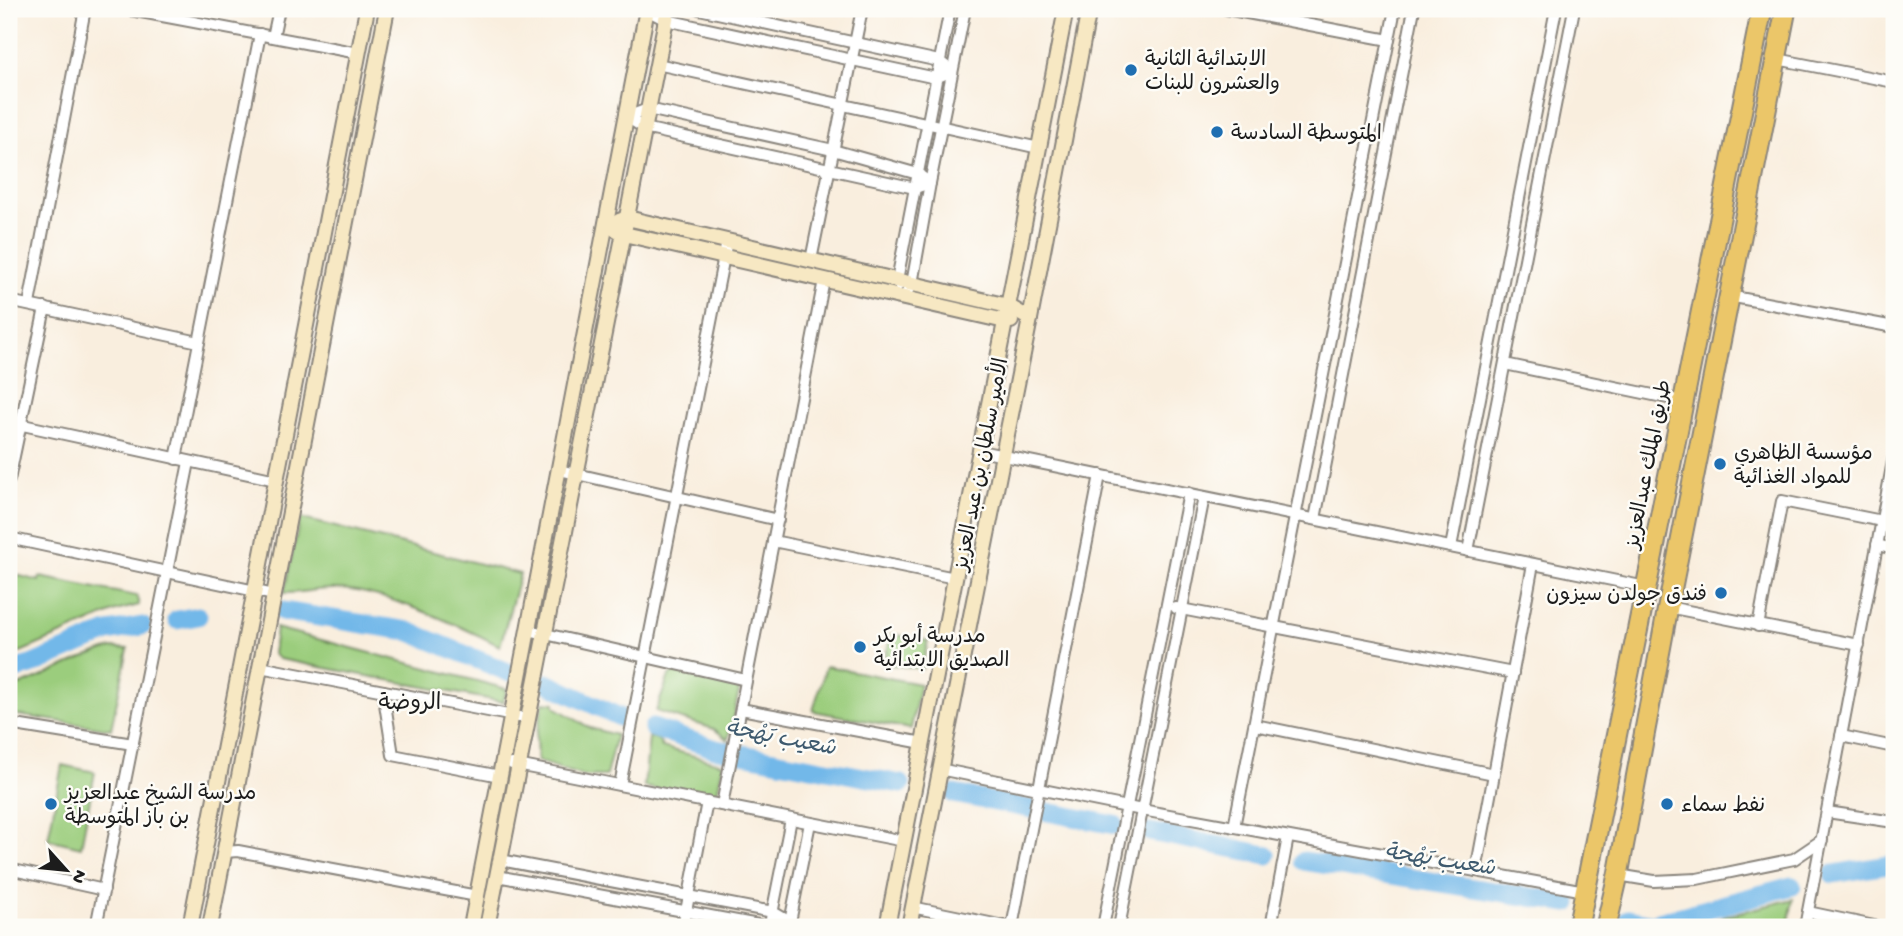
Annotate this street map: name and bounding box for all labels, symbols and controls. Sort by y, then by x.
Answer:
place label: الابتدائية الثانية والعشرون للبنات [1145,49,1280,98]
marker: الابتدائية الثانية والعشرون للبنات [1123,62,1139,78]
place label: المتوسطة السادسة [1231,123,1382,148]
marker: المتوسطة السادسة [1209,124,1225,140]
street label: الأمير سلطان بن عبد العزيز [945,355,1016,575]
street label: طريق الملك عبدالعزيز [1621,378,1679,553]
place label: مؤسسة الظاهري للمواد الغذائية [1734,443,1873,492]
marker: مؤسسة الظاهري للمواد الغذائية [1712,456,1728,472]
place label: فندق جولدن سيزون [1546,584,1707,609]
marker: فندق جولدن سيزون [1713,585,1729,601]
place label: مدرسة أبو بكر الصديق الابتدائية [872,623,1010,675]
marker: مدرسة أبو بكر الصديق الابتدائية [852,639,868,655]
district label: الروضة [379,691,441,718]
water label: شعيب بَهْجة [723,716,838,763]
place label: مدرسة الشيخ عبدالعزيز بن باز المتوسطة [63,783,256,832]
place label: نفط سماء [1681,795,1765,820]
marker: مدرسة الشيخ عبدالعزيز بن باز المتوسطة [43,796,59,812]
marker: نفط سماء [1659,796,1675,812]
north arrow [32,834,102,904]
water label: شعيب بَهْجة [1382,839,1497,884]
text: N [65,865,91,887]

